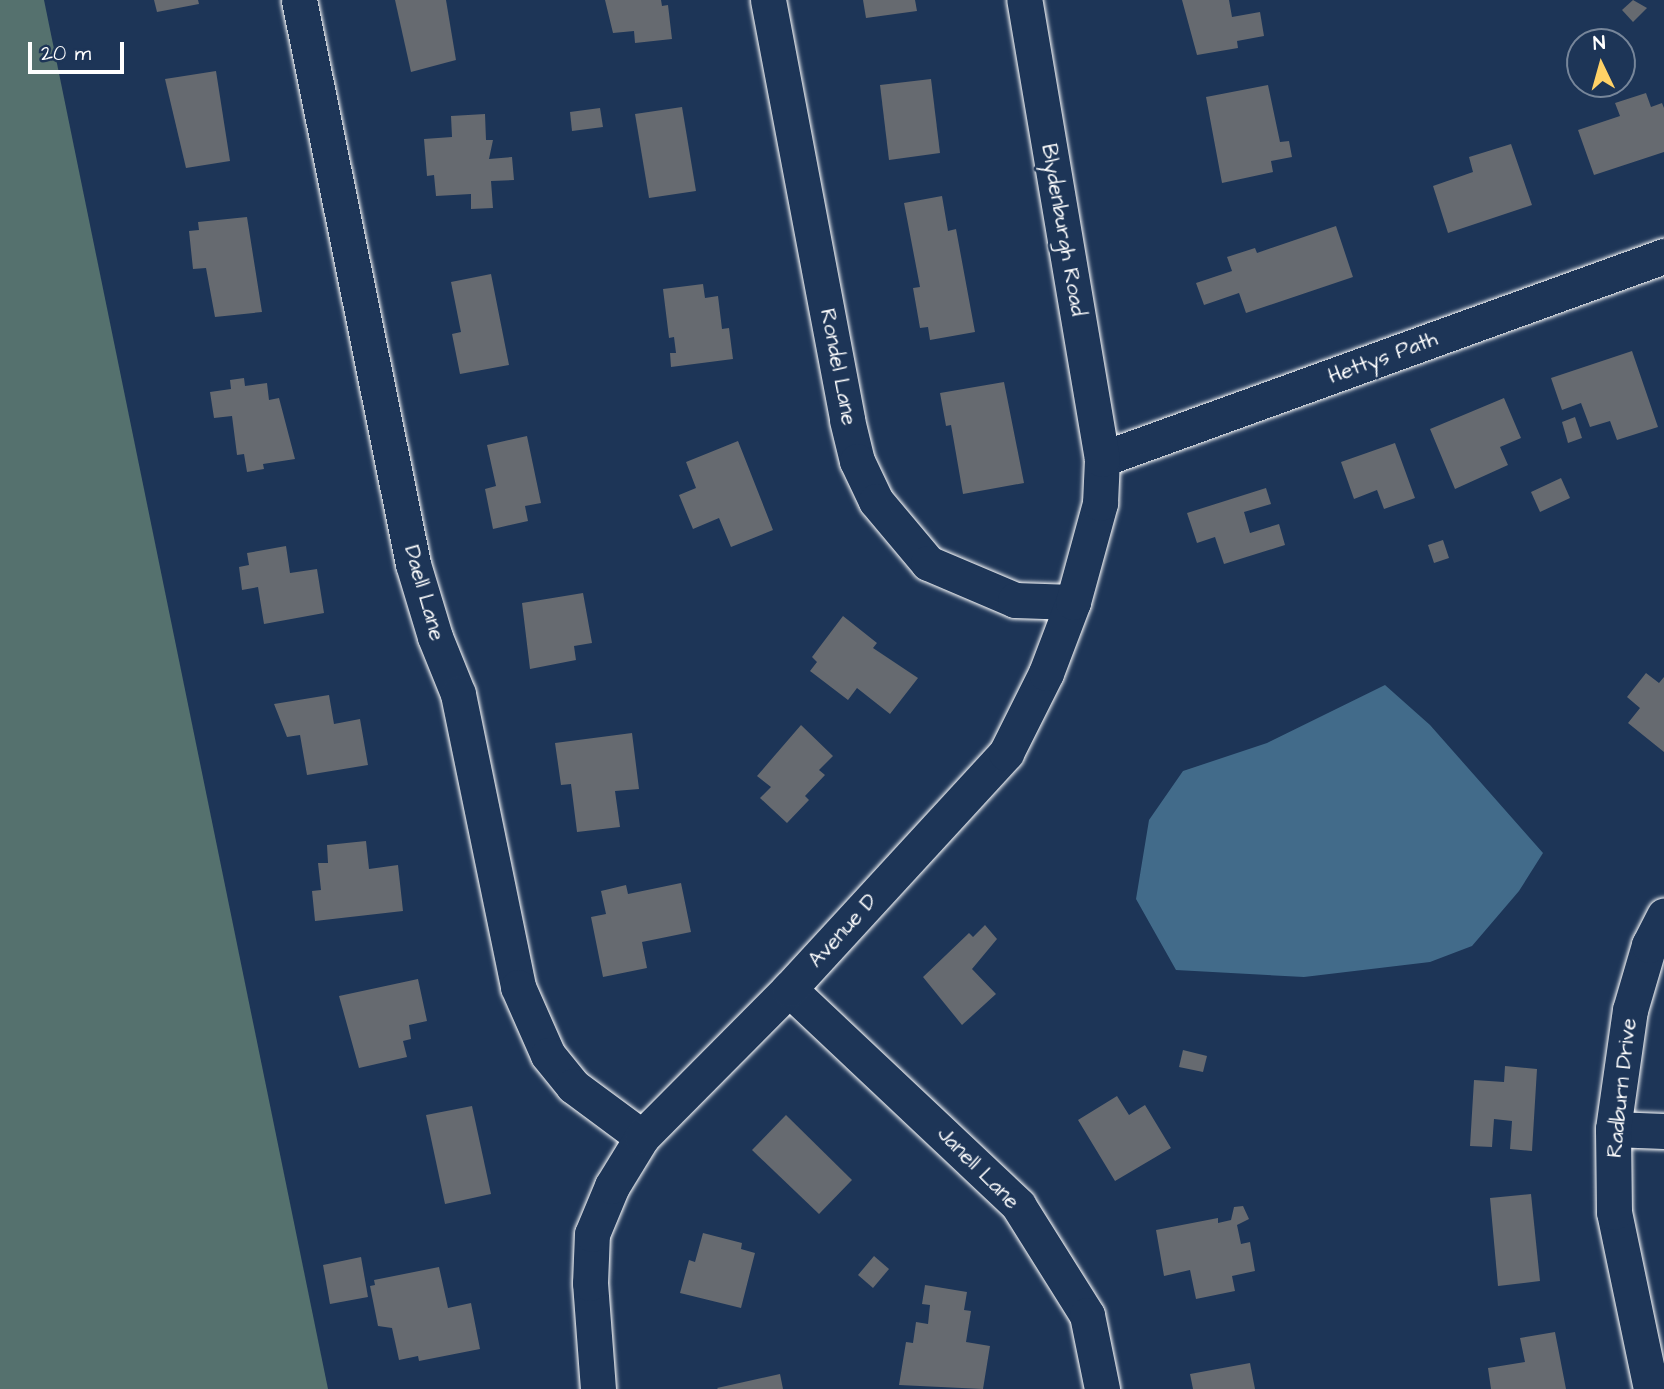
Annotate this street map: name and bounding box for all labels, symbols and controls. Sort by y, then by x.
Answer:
scale bar [32,28,128,72]
north arrow [1566,28,1636,98]
text: N [1592,30,1606,58]
text: 20 m [41,39,91,68]
street label: Blydenburgh Road [1035,142,1091,318]
street label: Rondel Lane [814,307,862,427]
street label: Hettys Path [1325,327,1441,389]
street label: Daell Lane [398,543,450,643]
street label: Avenue D [803,889,883,973]
street label: Radburn Drive [1602,1017,1642,1159]
street label: Janell Lane [932,1122,1024,1214]

